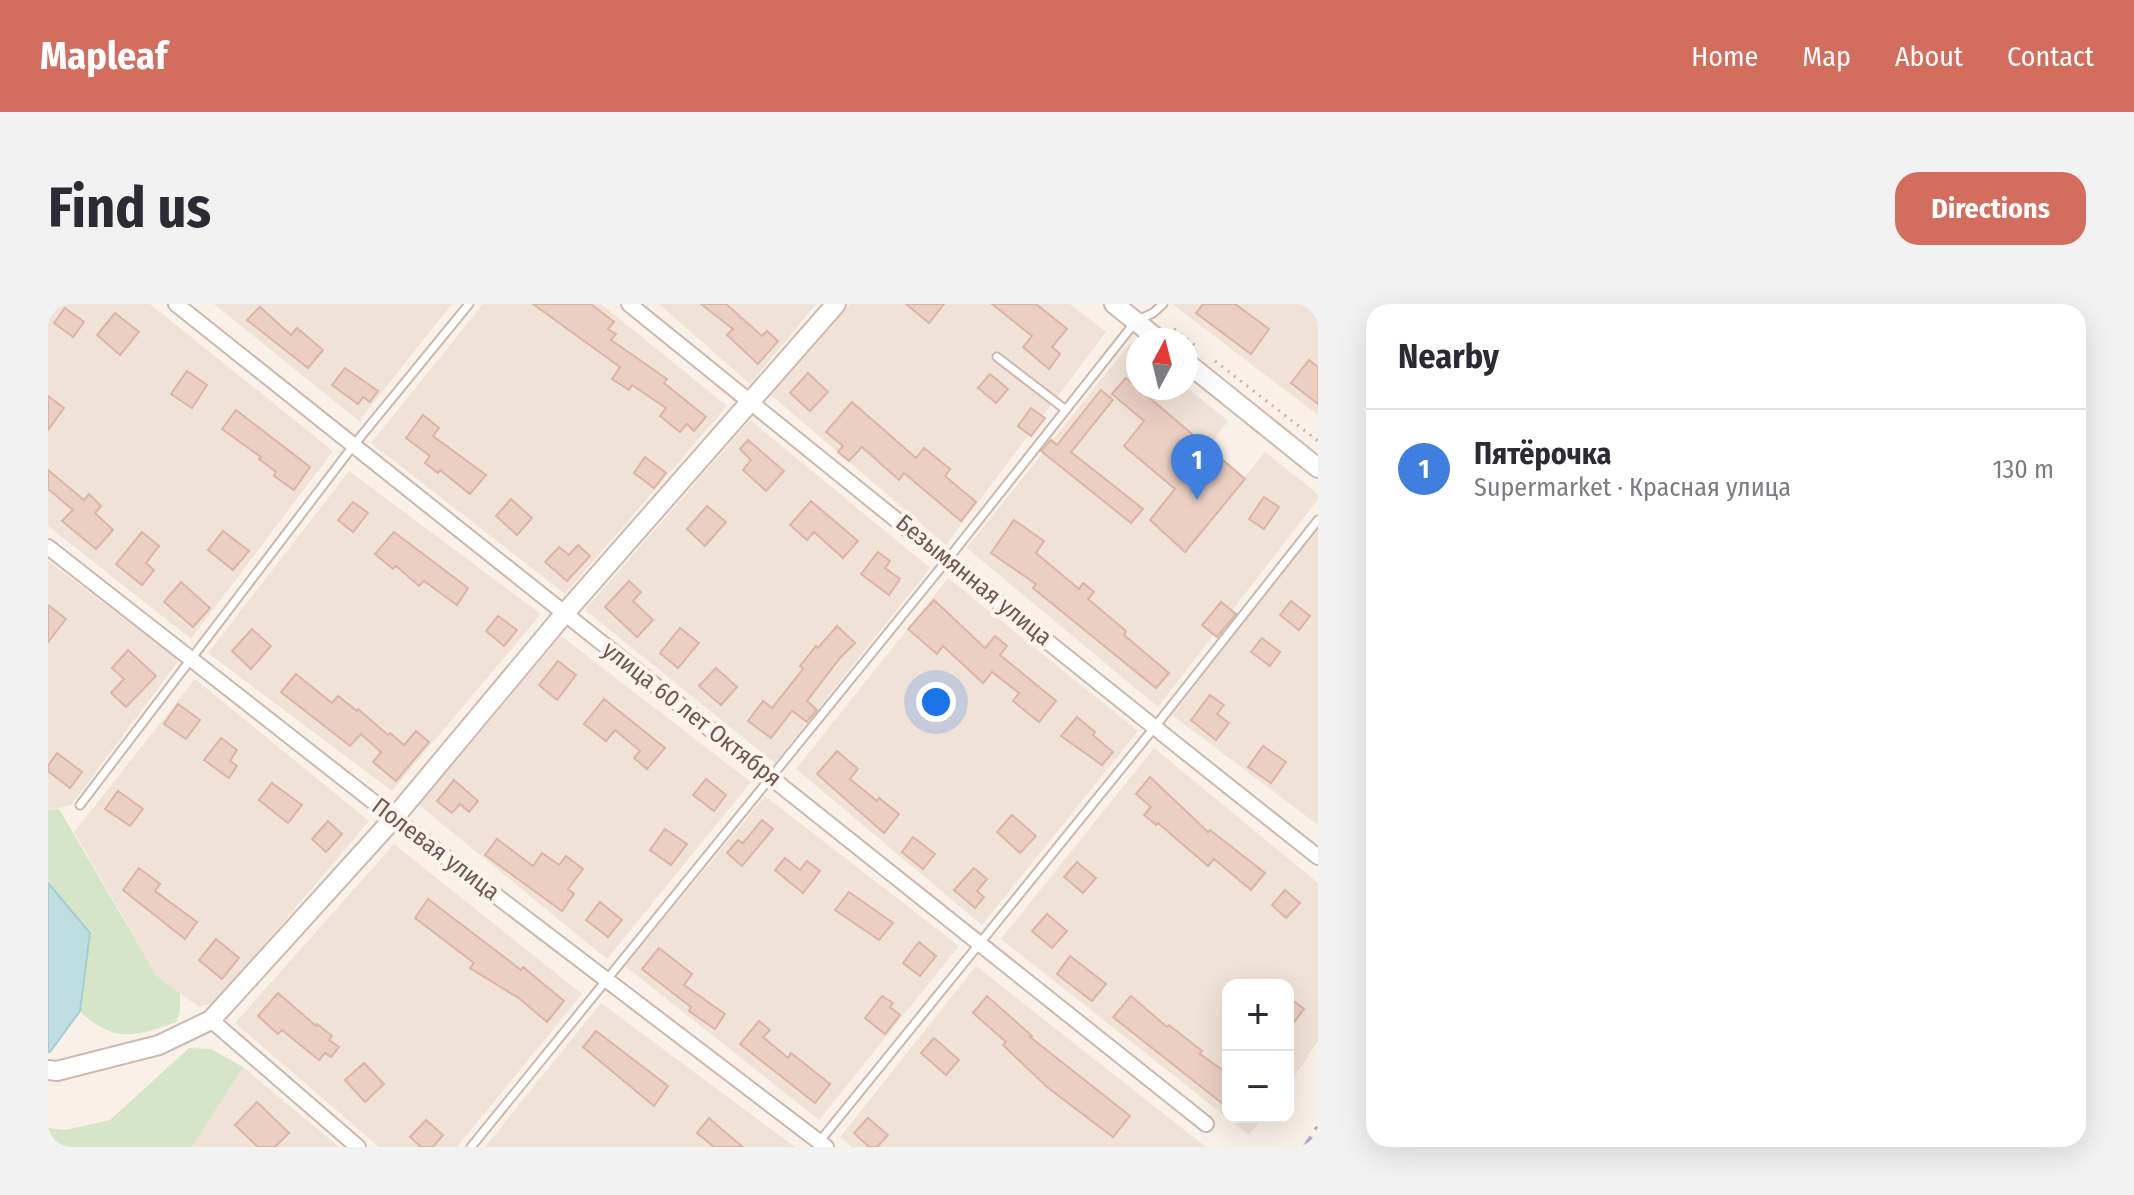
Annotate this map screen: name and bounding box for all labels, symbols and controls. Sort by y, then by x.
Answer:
text: Mapleaf [40,33,167,79]
text: Home [1691,40,1758,73]
text: Map [1802,40,1851,73]
text: About [1895,40,1963,73]
text: Contact [2007,40,2094,73]
button: Directions [1895,172,2086,245]
text: Find us [48,175,211,242]
north arrow [1126,328,1198,400]
text: Nearby [1398,336,1499,377]
pin: 1 [1171,434,1223,500]
text: Пятёрочка [1474,436,1611,472]
text: 1 [1419,454,1430,485]
text: 130 m [1992,454,2054,485]
text: Supermarket · Красная улица [1474,472,1791,503]
street label: Безымянная улица [891,509,1057,651]
street label: улица 60 лет Октября [597,635,787,793]
your location [916,682,956,722]
street label: Полевая улица [367,792,505,906]
map controls [1222,979,1294,1123]
button: + [1222,979,1294,1051]
button: − [1222,1051,1294,1123]

